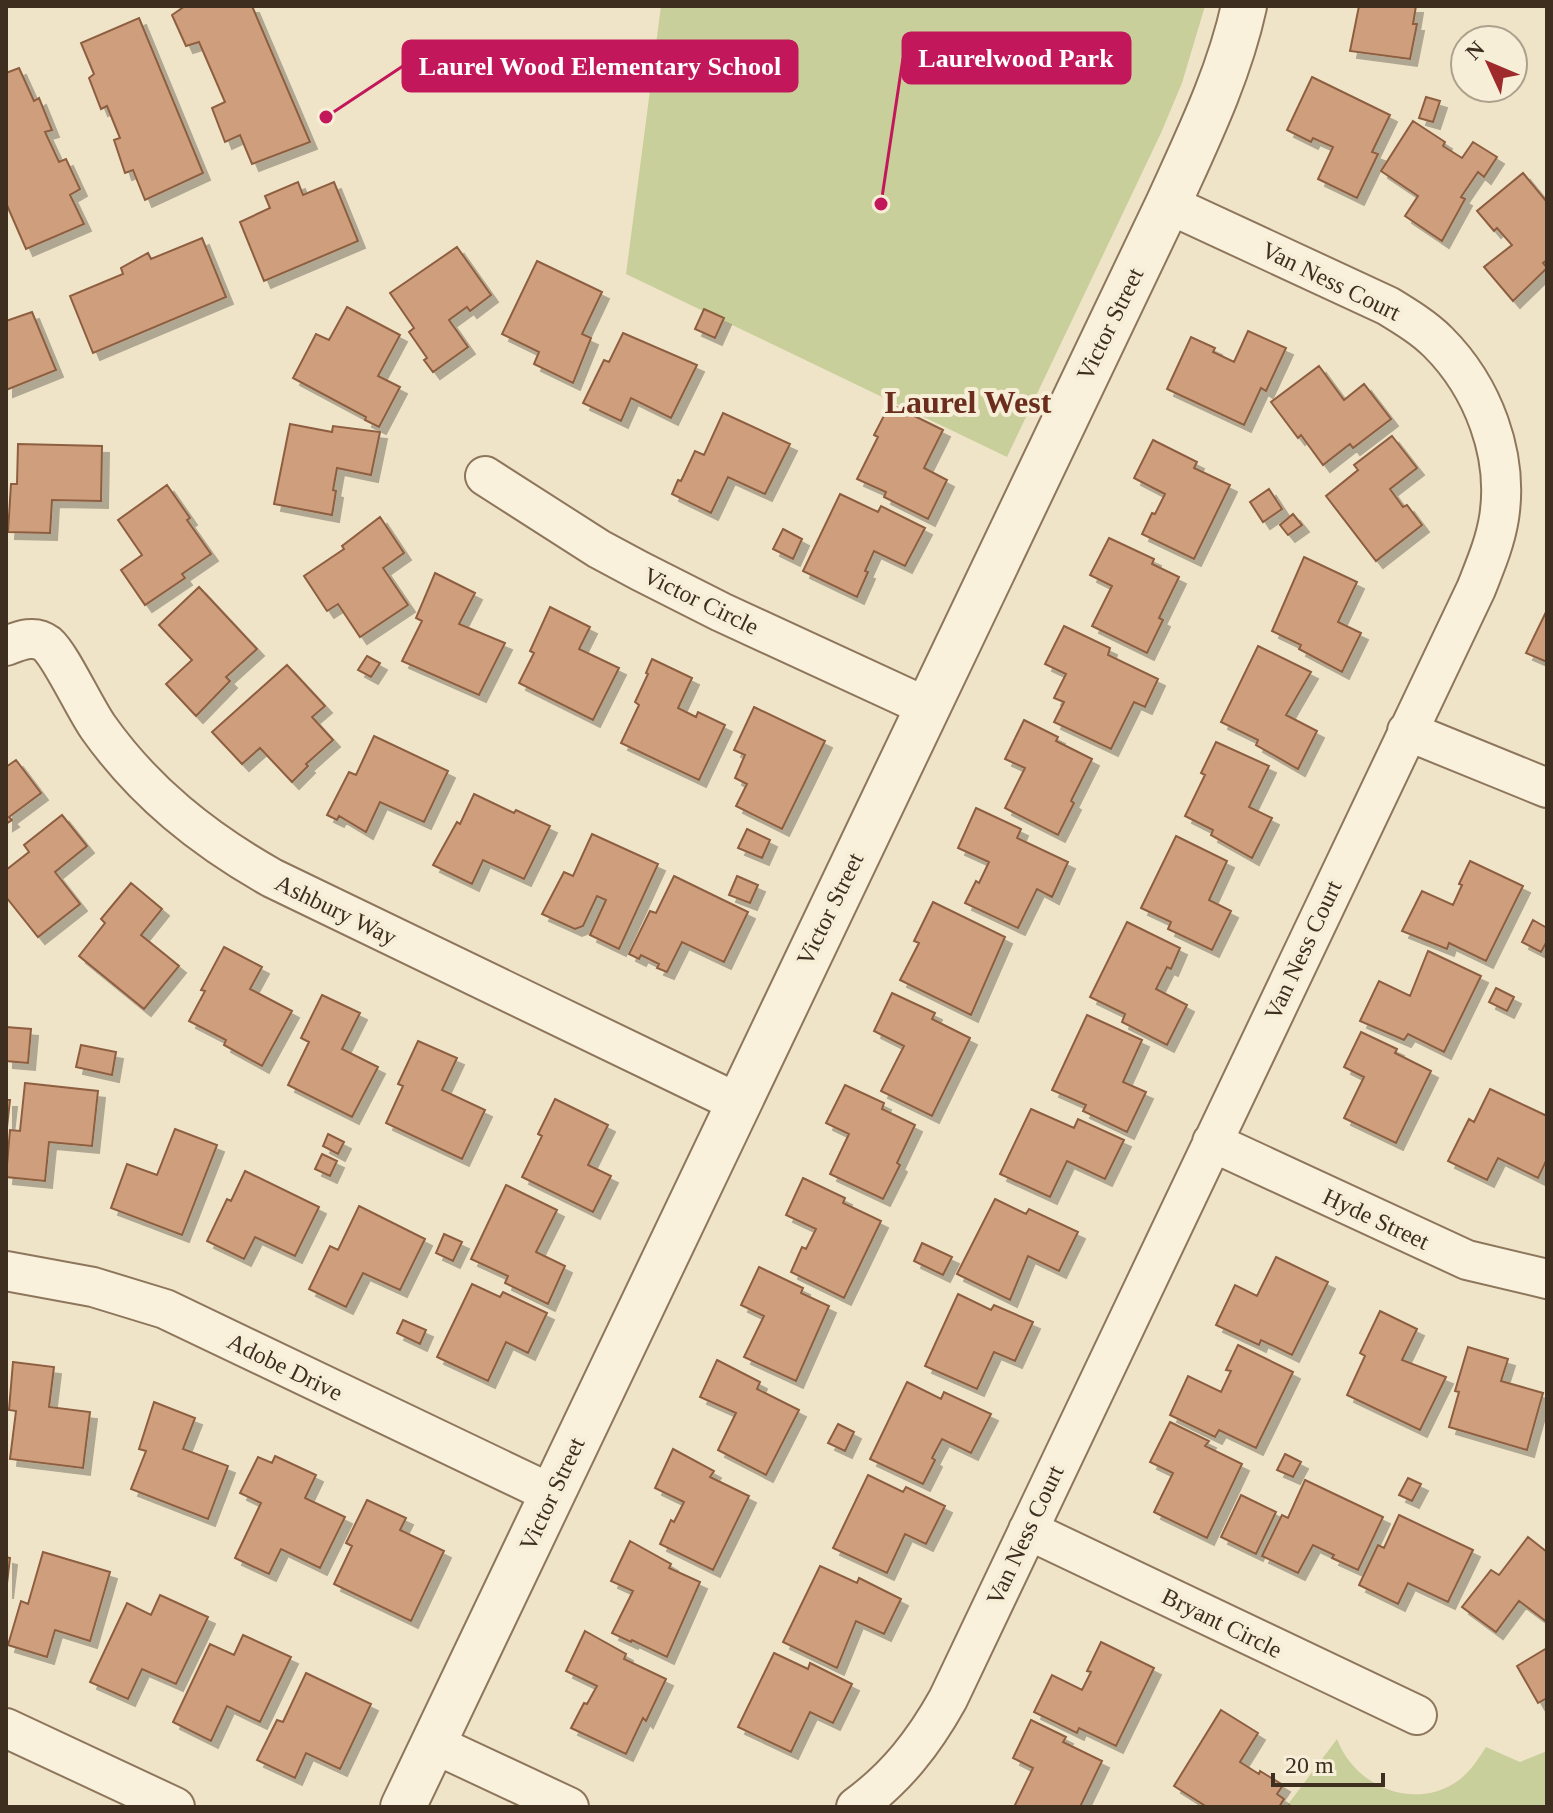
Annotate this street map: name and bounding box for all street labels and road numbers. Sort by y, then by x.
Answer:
street label: Van Ness Court [1258,236,1405,326]
street label: Victor Street [1072,263,1149,384]
street label: Victor Circle [639,562,763,640]
street label: Victor Street [792,848,869,969]
street label: Ashbury Way [271,869,401,951]
street label: Van Ness Court [1259,876,1347,1024]
street label: Hyde Street [1319,1183,1433,1255]
street label: Adobe Drive [223,1328,347,1406]
street label: Victor Street [514,1433,590,1555]
street label: Van Ness Court [981,1461,1069,1609]
street label: Bryant Circle [1158,1583,1286,1663]

